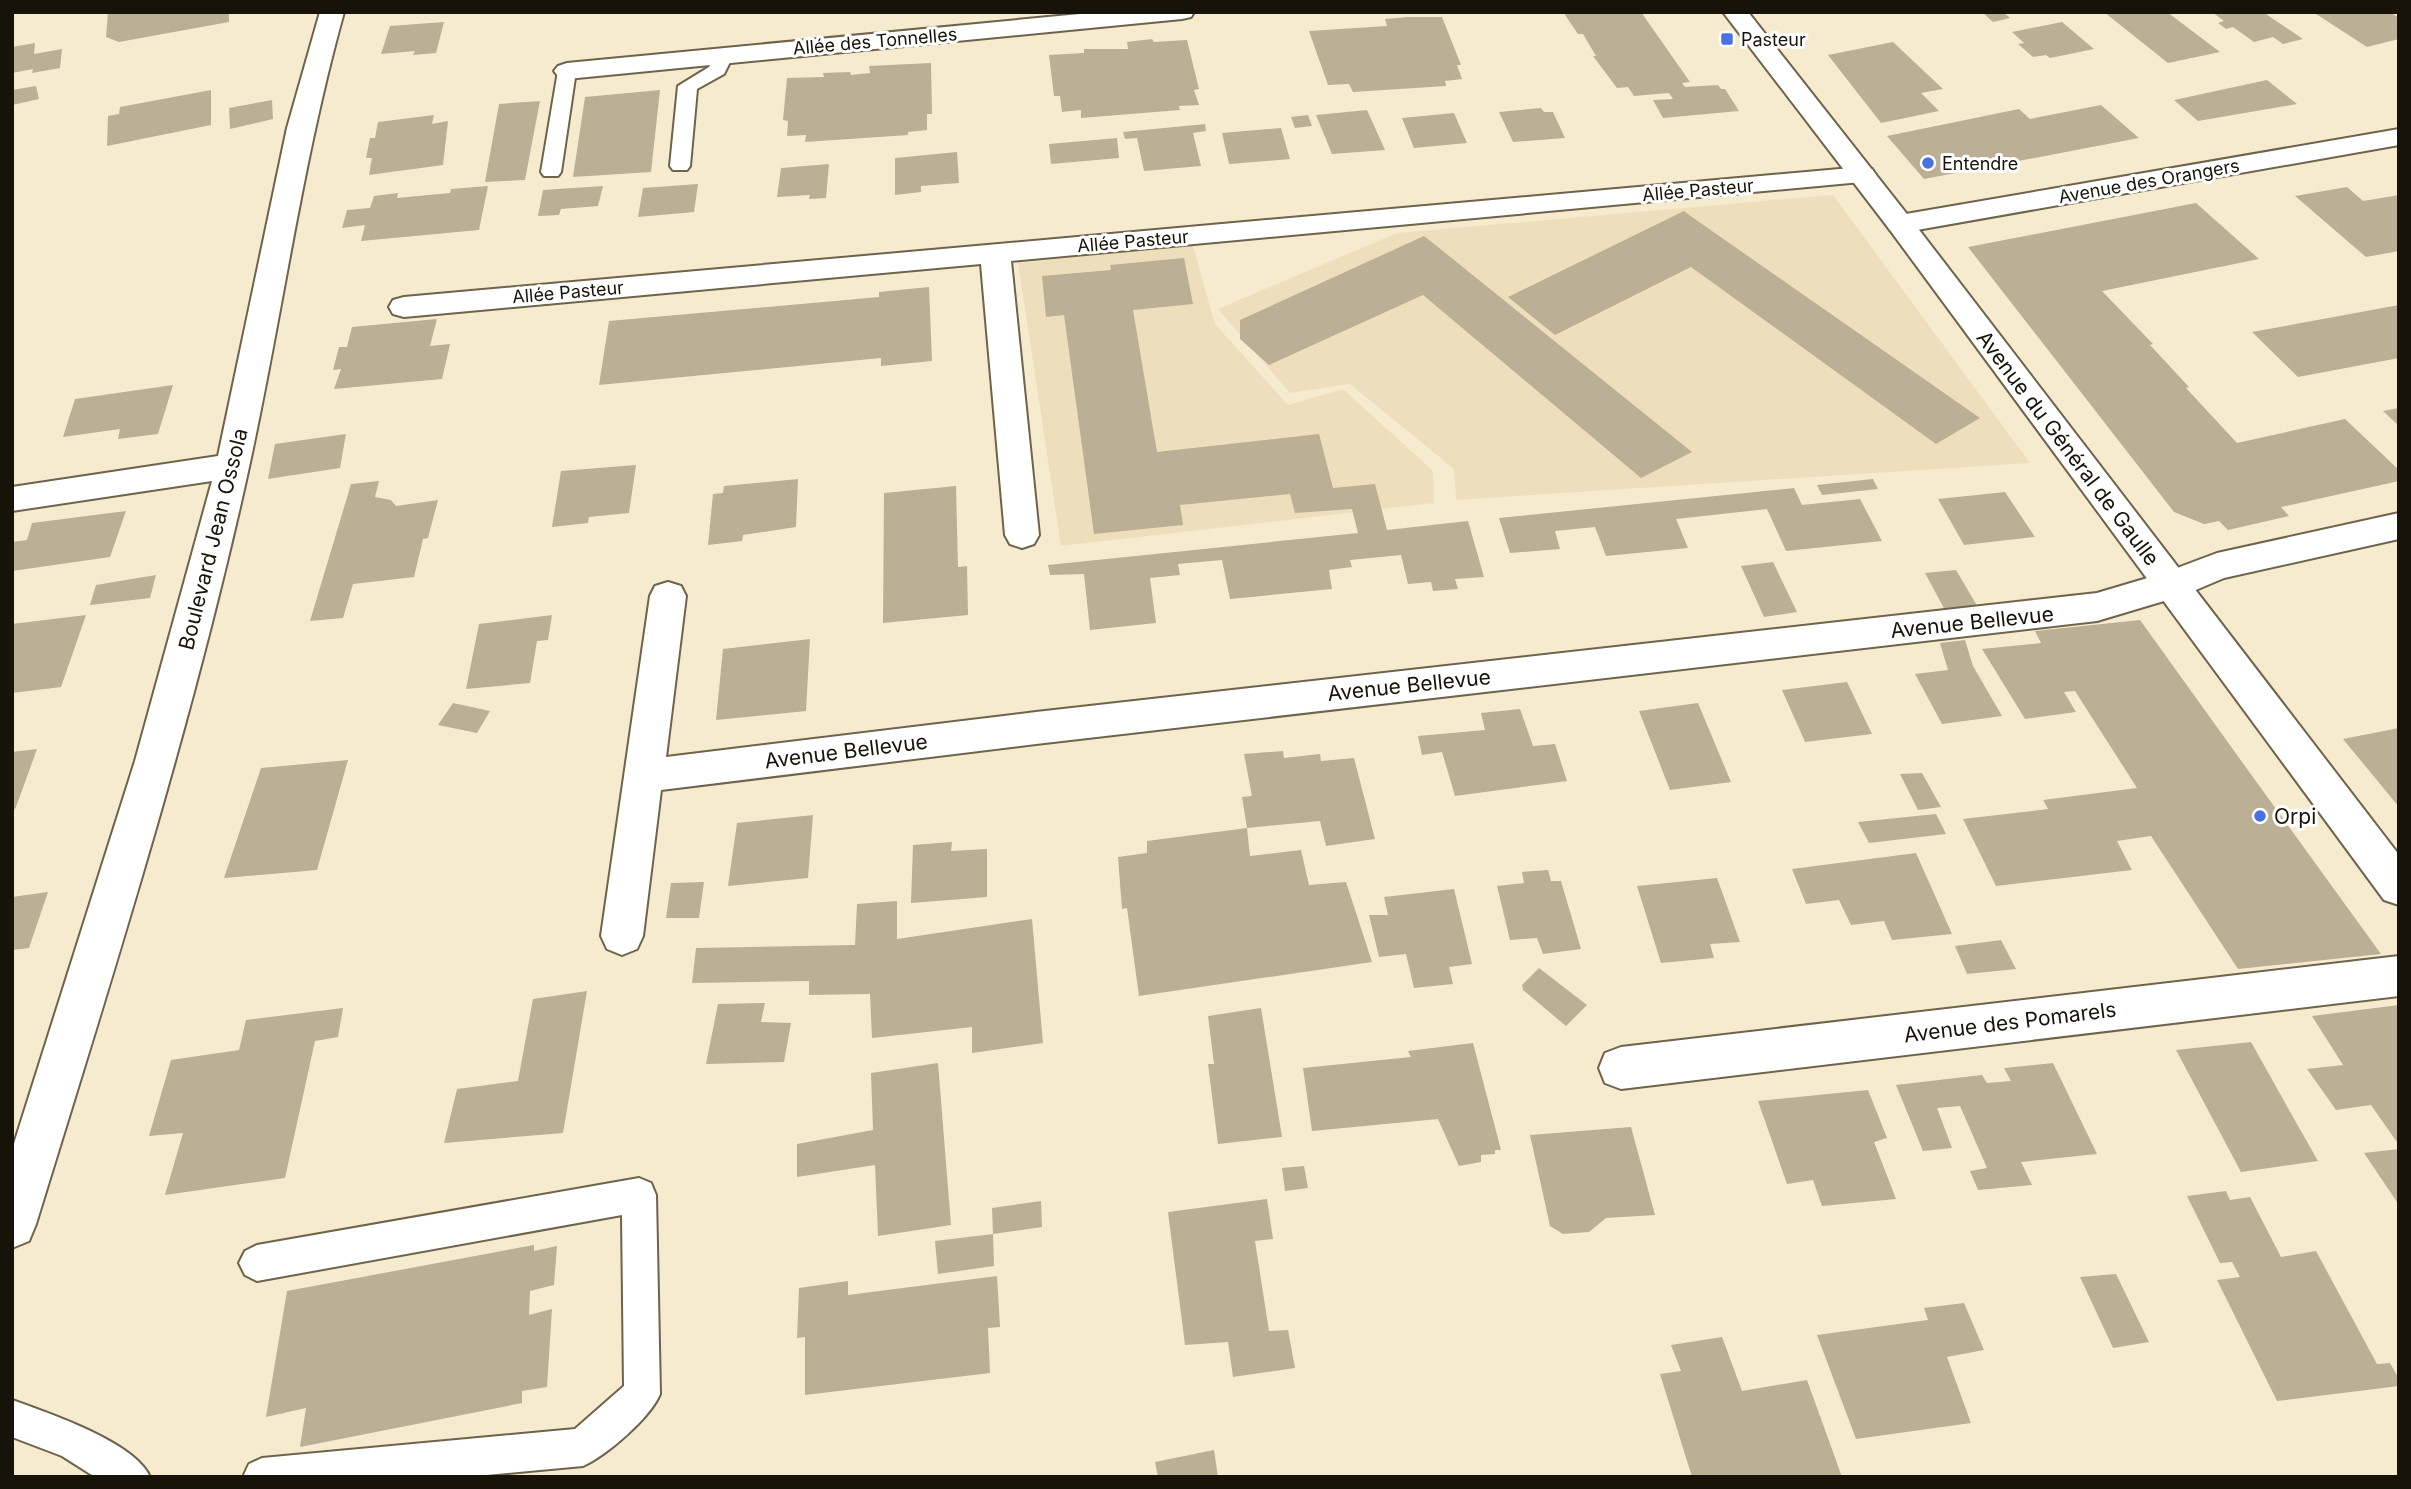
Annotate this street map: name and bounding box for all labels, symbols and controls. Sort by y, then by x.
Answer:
street label: Allée des Tonnelles [792,23,958,59]
place label: Pasteur [1741,29,1806,50]
marker: Pasteur [1719,31,1735,47]
place label: Entendre [1942,153,2018,174]
marker: Entendre [1920,155,1936,171]
street label: Avenue des Orangers [2057,155,2241,207]
street label: Allée Pasteur [1641,175,1755,205]
street label: Allée Pasteur [1076,226,1190,256]
street label: Allée Pasteur [511,277,625,307]
street label: Avenue du Général de Gaulle [1972,326,2164,570]
street label: Boulevard Jean Ossola [173,425,253,653]
street label: Avenue Bellevue [1889,601,2055,643]
street label: Avenue Bellevue [1326,664,1492,706]
street label: Avenue Bellevue [763,729,929,773]
place label: Orpi [2274,804,2316,829]
marker: Orpi [2252,808,2268,824]
street label: Avenue des Pomarels [1902,997,2118,1047]

